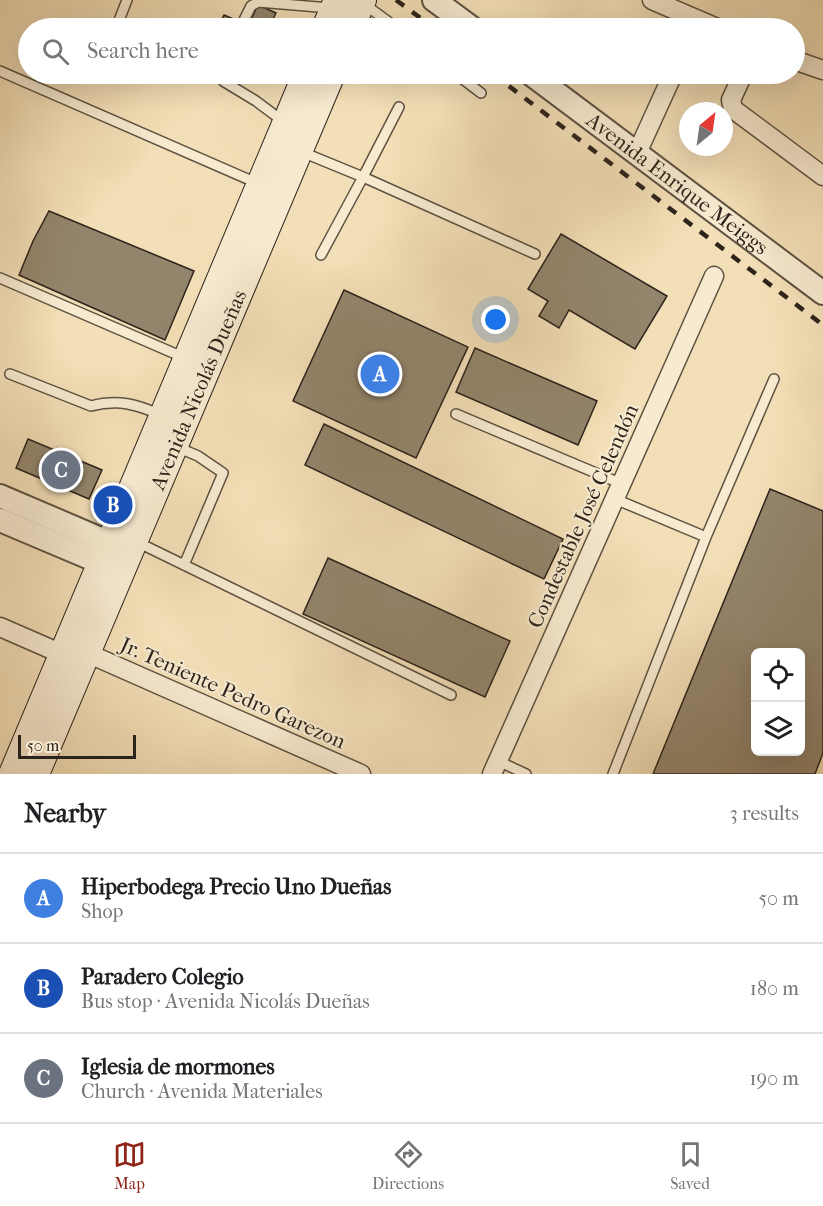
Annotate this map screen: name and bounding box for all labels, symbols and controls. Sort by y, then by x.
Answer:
search box [18,18,805,84]
icon: search [39,35,72,68]
text: Search here [87,38,199,64]
north arrow [679,102,733,156]
street label: Avenida Enrique Meiggs [581,107,773,260]
street label: Avenida Nicolás Dueñas [145,286,251,494]
your location [481,305,510,334]
pin: A [360,352,400,397]
street label: Condestable José Celendón [523,400,643,632]
pin: C [42,448,80,492]
pin: B [94,482,132,528]
street label: Jr. Teniente Pedro Garezon [115,632,349,754]
map controls [751,648,805,756]
button: locate [751,648,805,702]
button: layers [751,702,805,756]
scale bar [18,732,136,760]
text: 50 m [27,736,59,755]
text: Nearby [24,798,106,829]
text: 3 results [730,802,799,825]
text: Hiperbodega Precio Uno Dueñas [81,874,391,900]
text: A [37,887,50,910]
text: 50 m [758,887,799,910]
text: Shop [81,900,123,923]
text: Paradero Colegio [81,964,244,990]
text: B [37,977,50,1000]
text: 180 m [750,977,799,1000]
text: Bus stop · Avenida Nicolás Dueñas [81,990,370,1013]
text: Iglesia de mormones [81,1054,275,1080]
text: C [37,1067,50,1090]
text: 190 m [749,1067,799,1090]
text: Church · Avenida Materiales [81,1080,323,1103]
tab: Map [113,1138,146,1193]
tab: Directions [372,1138,444,1193]
tab: Saved [670,1138,710,1193]

